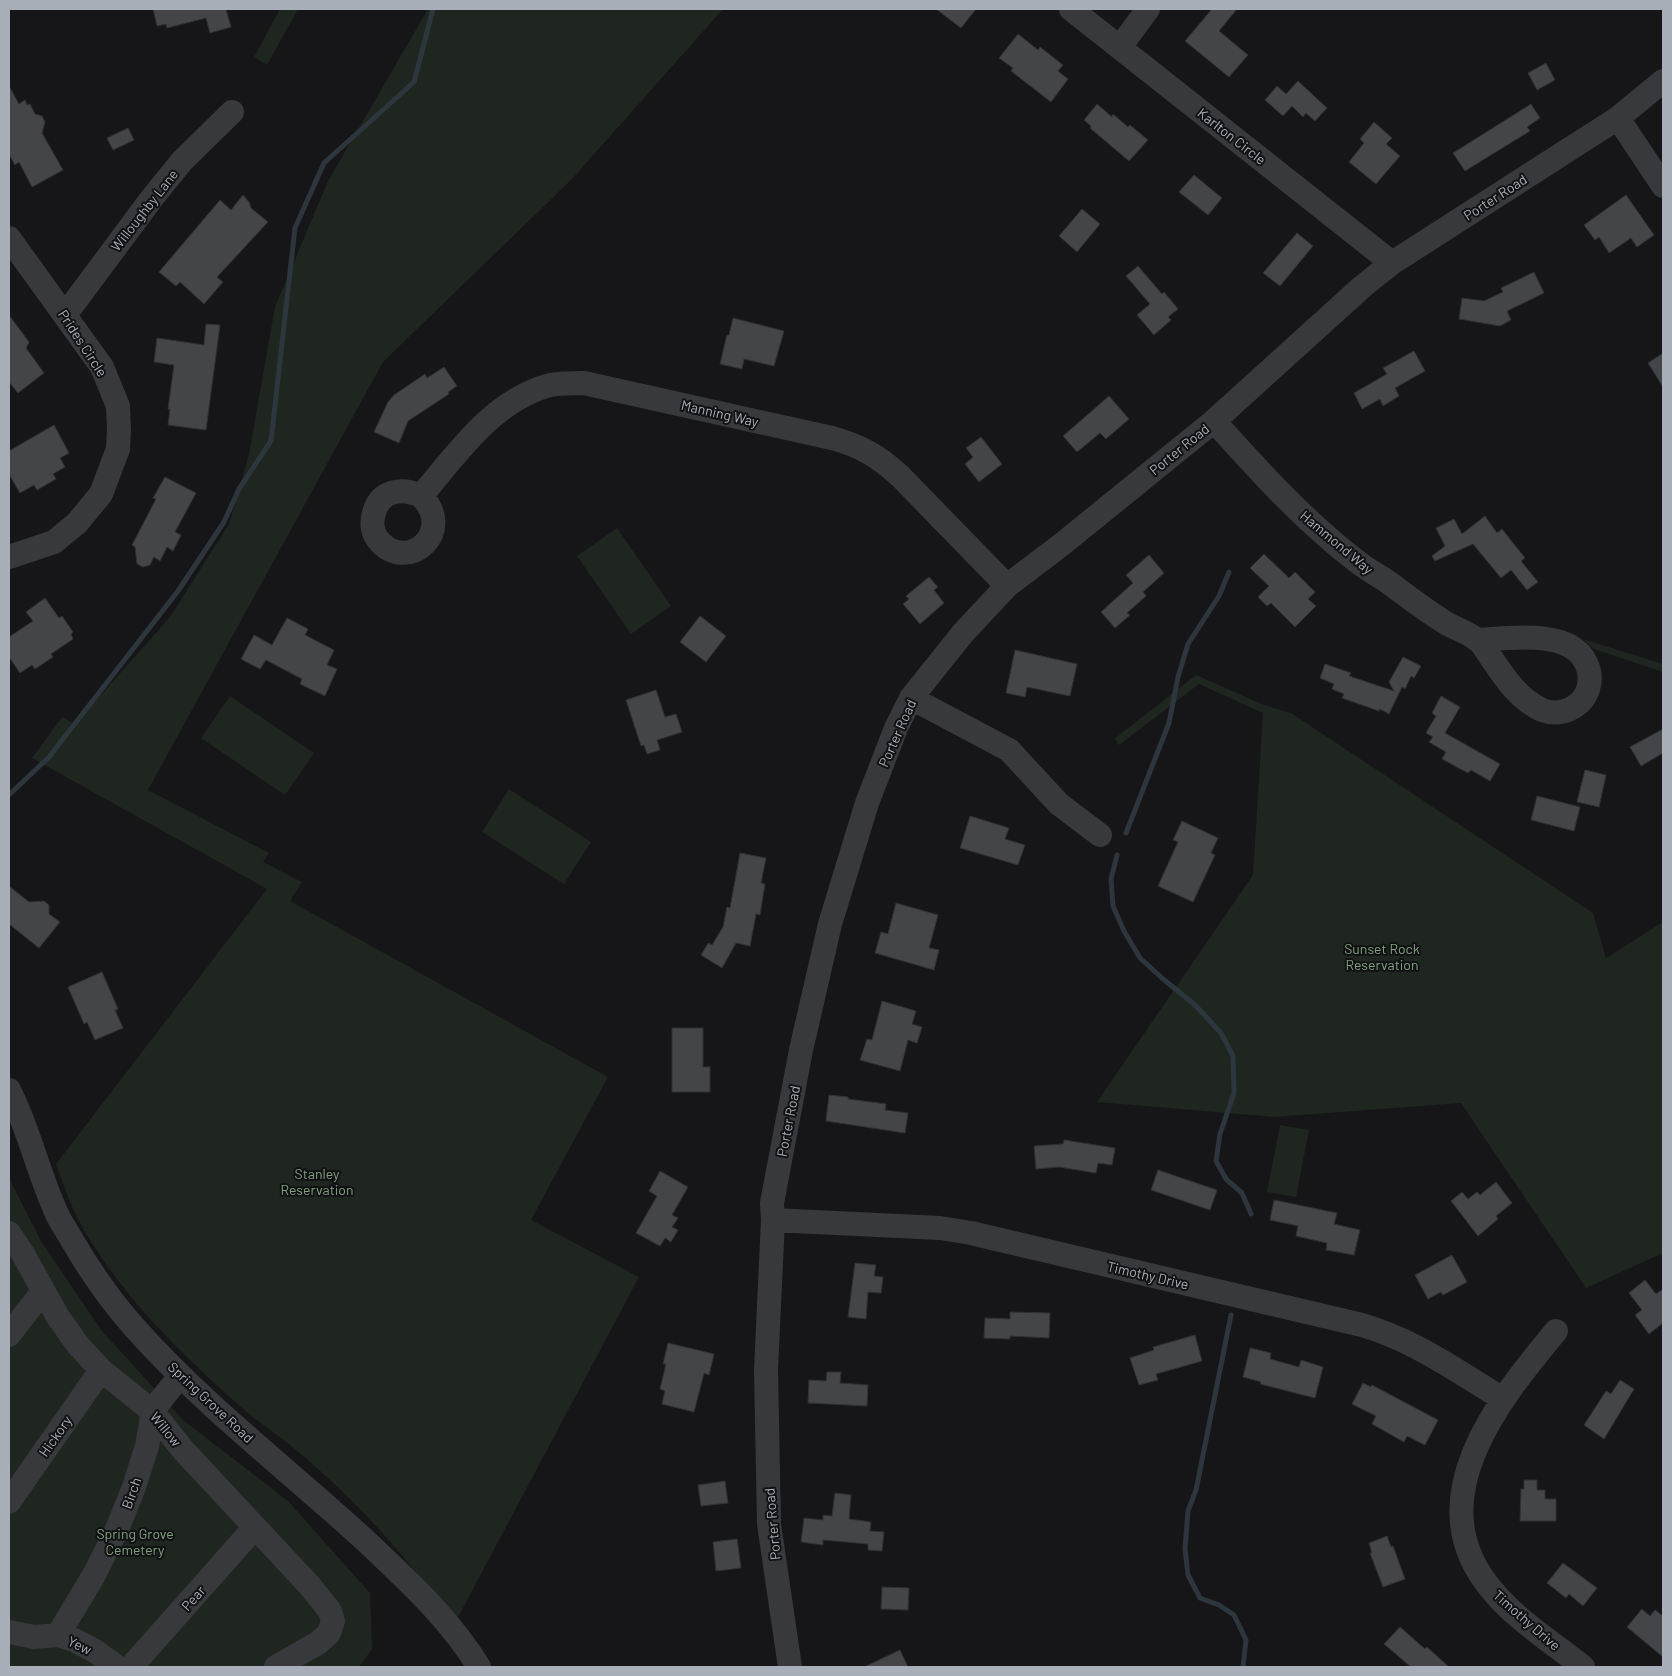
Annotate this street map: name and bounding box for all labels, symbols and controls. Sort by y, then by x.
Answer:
street label: Karlton Circle [1194,104,1270,168]
street label: Willoughby Lane [107,166,181,254]
street label: Porter Road [1460,170,1530,224]
street label: Prides Circle [55,306,111,380]
street label: Manning Way [680,396,761,430]
street label: Porter Road [1146,420,1212,478]
street label: Hammond Way [1297,507,1377,578]
street label: Porter Road [875,697,919,769]
park label: Sunset Rock Reservation [1344,940,1420,973]
street label: Porter Road [773,1084,803,1158]
park label: Stanley Reservation [281,1165,353,1198]
street label: Timothy Drive [1105,1257,1191,1293]
street label: Spring Grove Road [165,1358,257,1446]
street label: Willow [147,1408,185,1450]
street label: Hickory [35,1412,76,1460]
street label: Birch [118,1475,144,1511]
street label: Porter Road [760,1487,784,1561]
park label: Spring Grove Cemetery [96,1525,174,1558]
street label: Pear [178,1582,208,1614]
street label: Timothy Drive [1490,1586,1564,1654]
street label: Yew [65,1632,95,1658]

